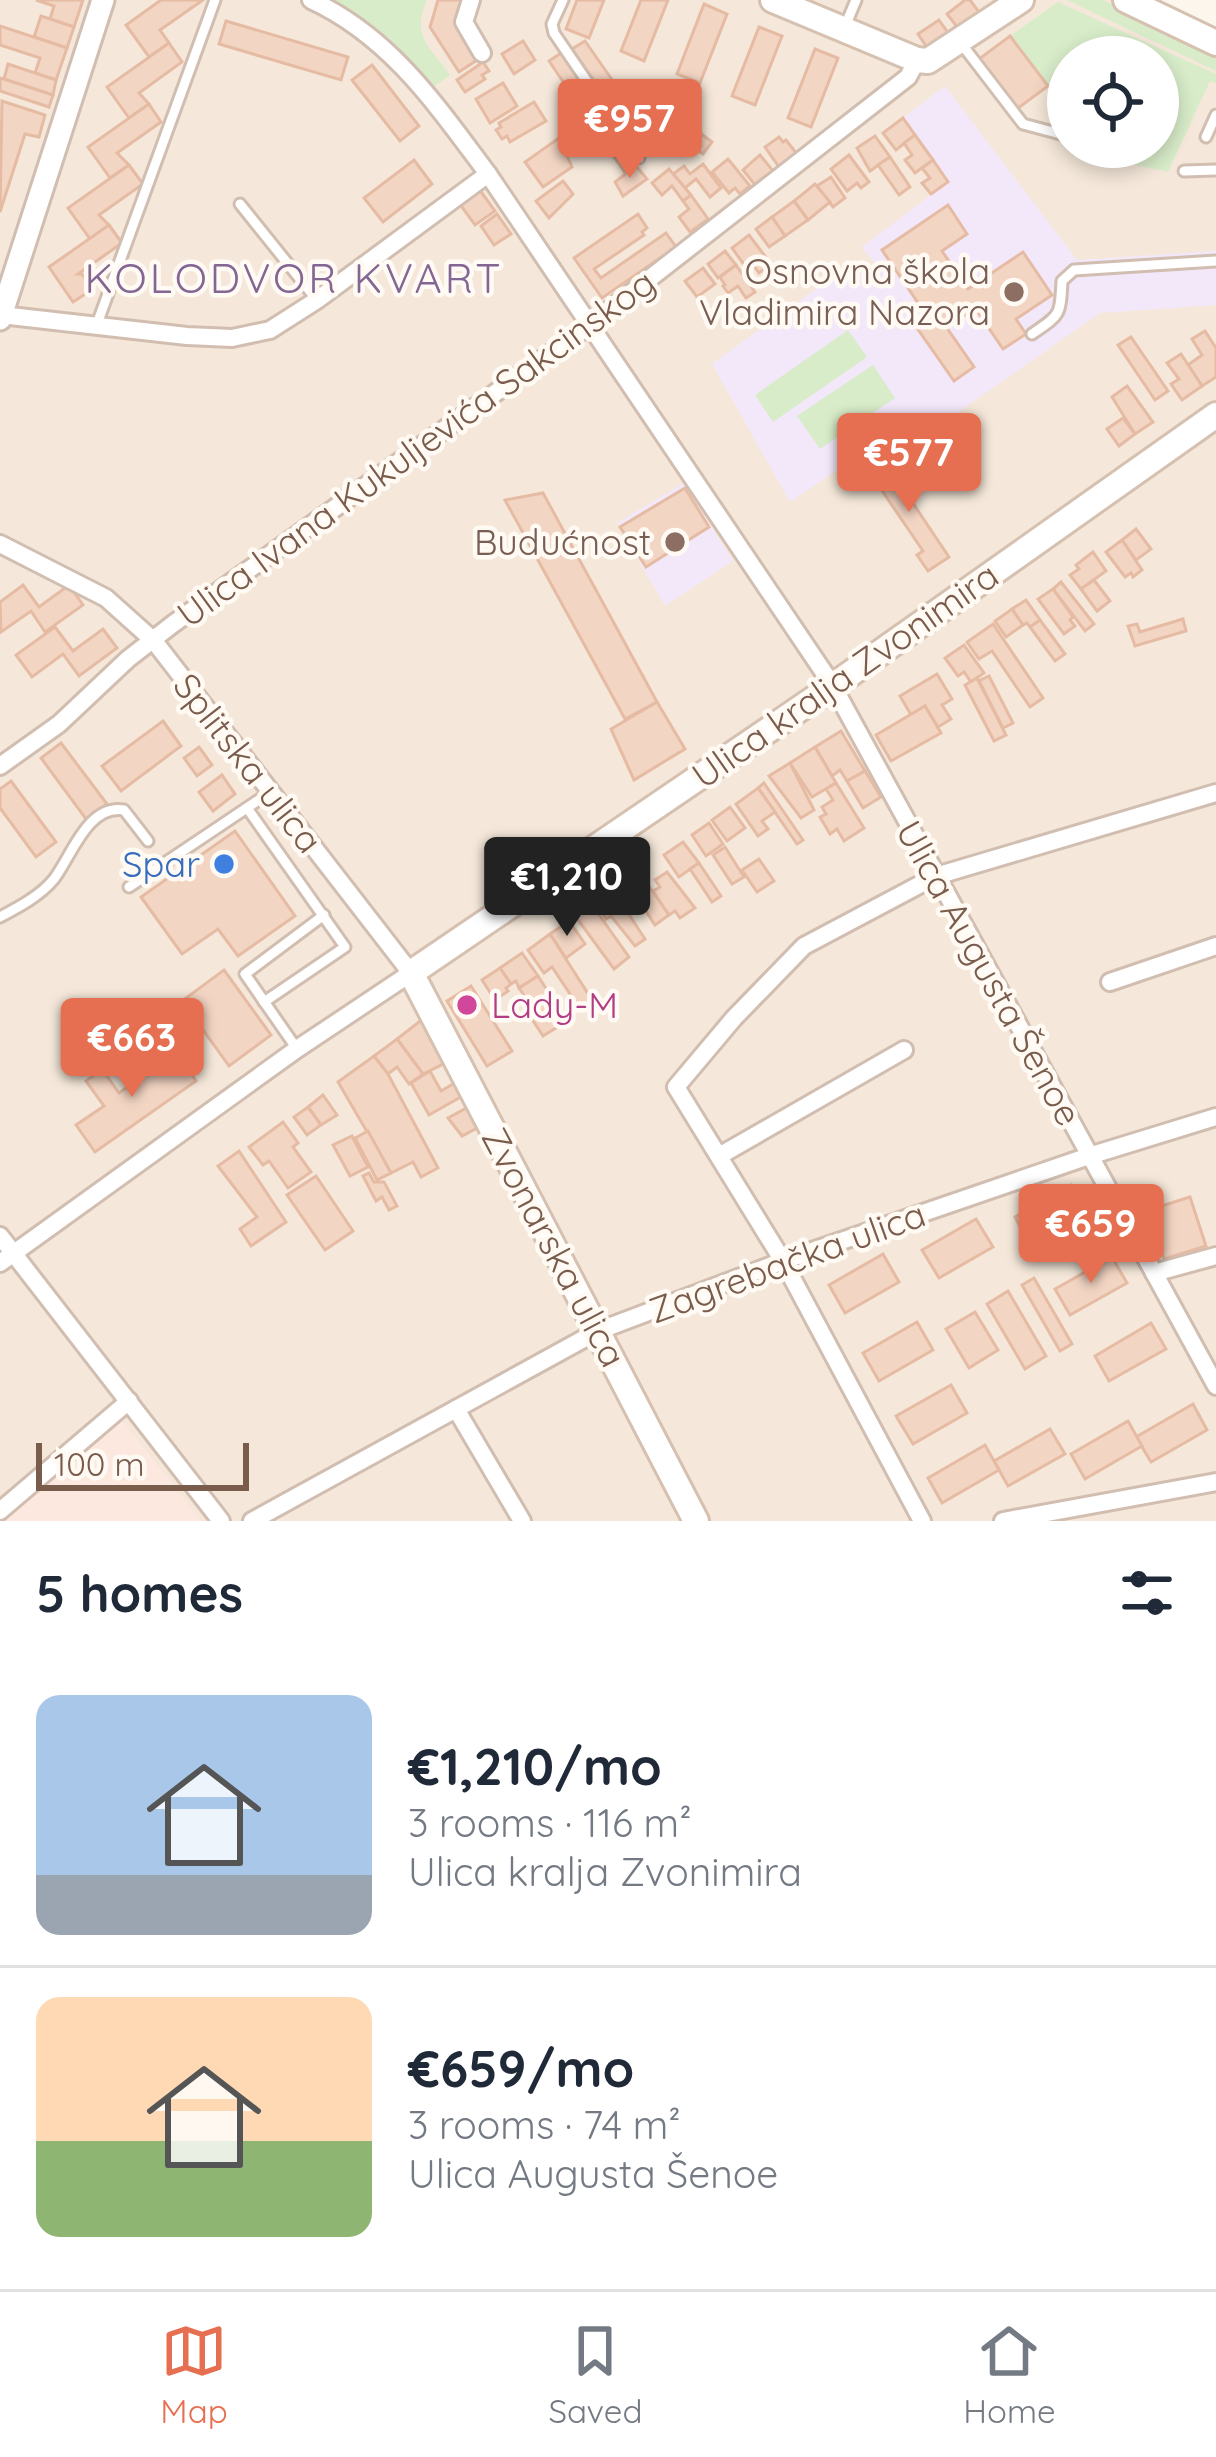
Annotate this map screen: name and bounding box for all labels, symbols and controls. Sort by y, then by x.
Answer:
map controls [1047,36,1179,168]
button: locate [1047,36,1179,168]
pin: €957 [559,79,701,181]
text: €957 [585,93,675,142]
place label: Osnovna škola Vladimira Nazora [699,248,990,334]
district label: KOLODVOR KVART [84,251,504,304]
street label: Ulica Ivana Kukuljevića Sakcinskog [168,259,664,636]
marker: Osnovna škola Vladimira Nazora [1001,279,1027,305]
pin: €577 [838,413,980,515]
text: €577 [864,427,954,476]
place label: Budućnost [474,519,651,564]
marker: Budućnost [662,529,688,555]
street label: Ulica kralja Zvonimira [683,552,1006,797]
street label: Splitska ulica [164,664,332,861]
street label: Ulica Augusta Šenoe [887,812,1092,1133]
pin: €1,210 [469,837,665,939]
place label: Spar [122,841,200,886]
marker: Spar [211,851,237,877]
text: €1,210 [511,851,623,900]
place label: Lady-M [491,982,618,1027]
marker: Lady-M [454,992,480,1018]
pin: €663 [61,998,203,1100]
text: €663 [88,1012,176,1061]
street label: Zvonarska ulica [472,1119,636,1374]
pin: €659 [1020,1184,1162,1286]
street label: Zagrebačka ulica [642,1191,931,1332]
text: €659 [1046,1198,1136,1247]
scale bar [36,1437,249,1490]
text: 100 m [54,1443,145,1484]
icon: filters [1114,1560,1180,1626]
text: 5 homes [36,1561,243,1625]
text: €1,210/mo [408,1734,662,1798]
icon: home [132,1743,276,1887]
text: 3 rooms · 116 m² [408,1798,692,1847]
text: Ulica kralja Zvonimira [408,1847,802,1896]
text: €659/mo [408,2036,634,2100]
icon: home [132,2045,276,2189]
text: 3 rooms · 74 m² [408,2100,681,2149]
text: Ulica Augusta Šenoe [408,2149,778,2198]
tab: Map [160,2318,228,2431]
tab: Saved [548,2318,642,2431]
tab: Home [963,2318,1056,2431]

